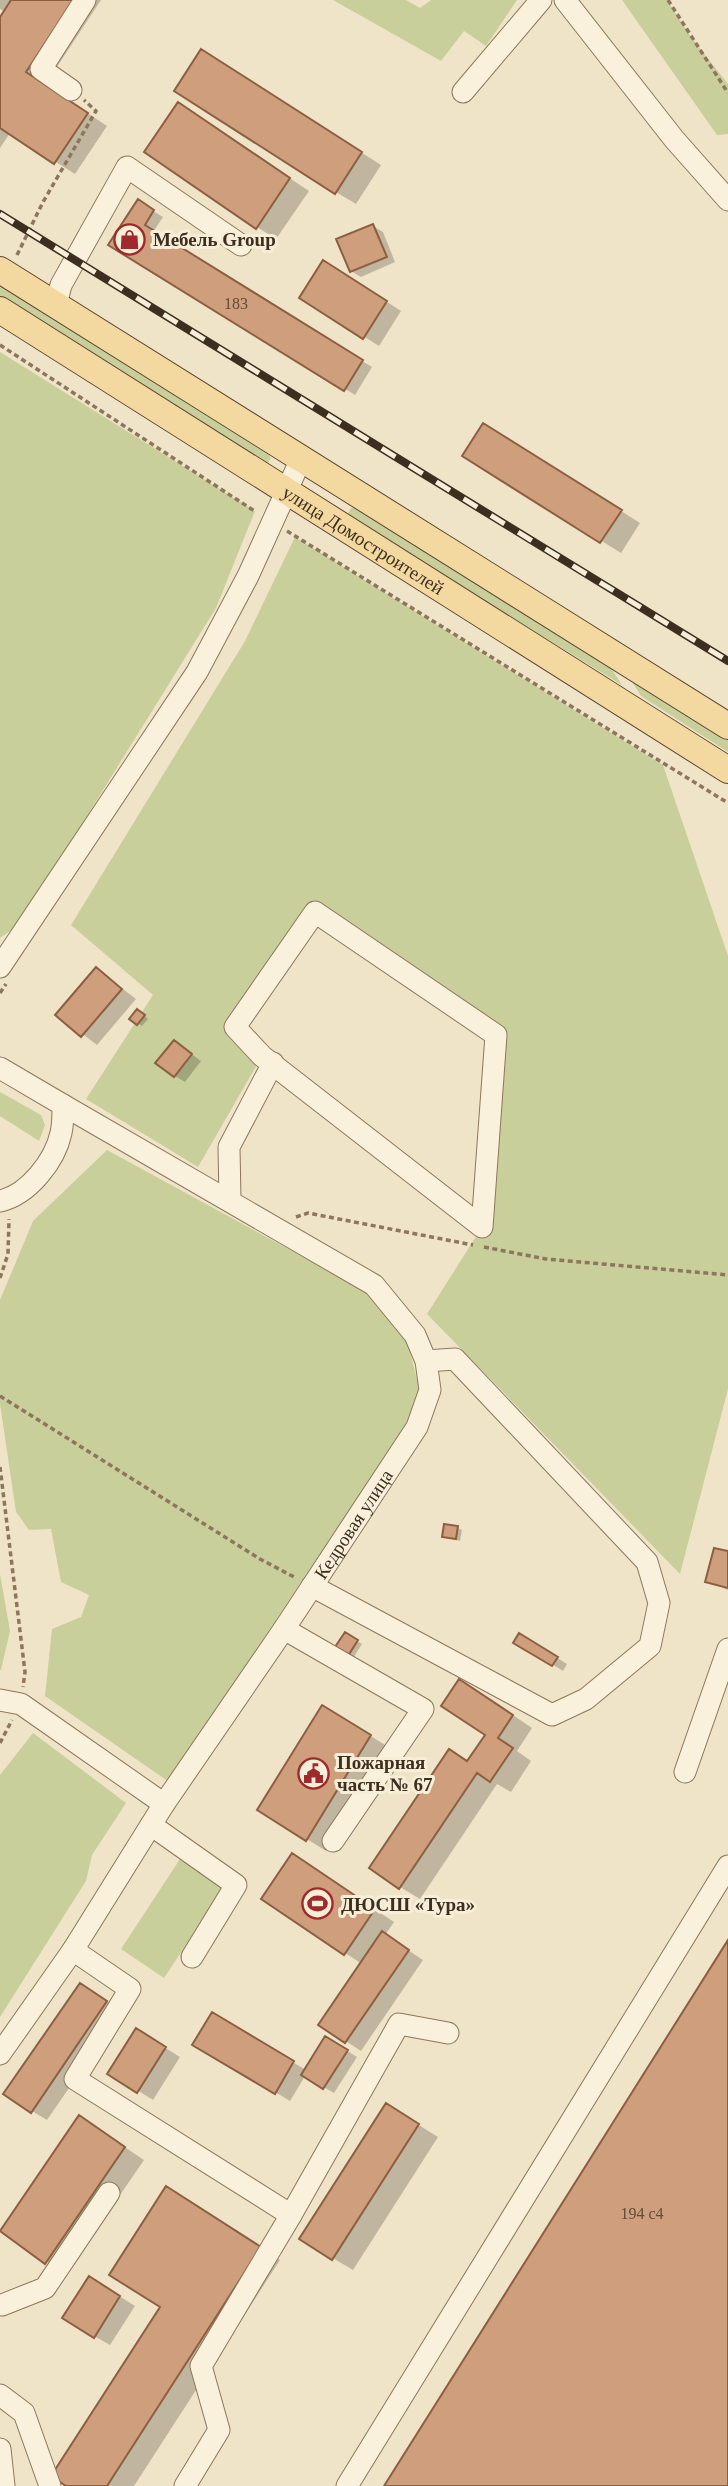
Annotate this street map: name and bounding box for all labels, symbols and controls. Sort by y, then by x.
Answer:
shop icon: Мебель Group [113,222,147,256]
place label: Мебель Group [153,229,276,250]
house number: 183 [224,295,248,312]
street label: улица Домостроителей [279,481,448,598]
street label: Кедровая улица [310,1465,397,1583]
place label: Пожарная часть № 67 [337,1752,433,1795]
public building icon: Пожарная часть № 67 [297,1756,331,1790]
sports icon: ДЮСШ «Тура» [301,1887,335,1921]
place label: ДЮСШ «Тура» [341,1894,475,1915]
house number: 194 с4 [620,2205,664,2222]

